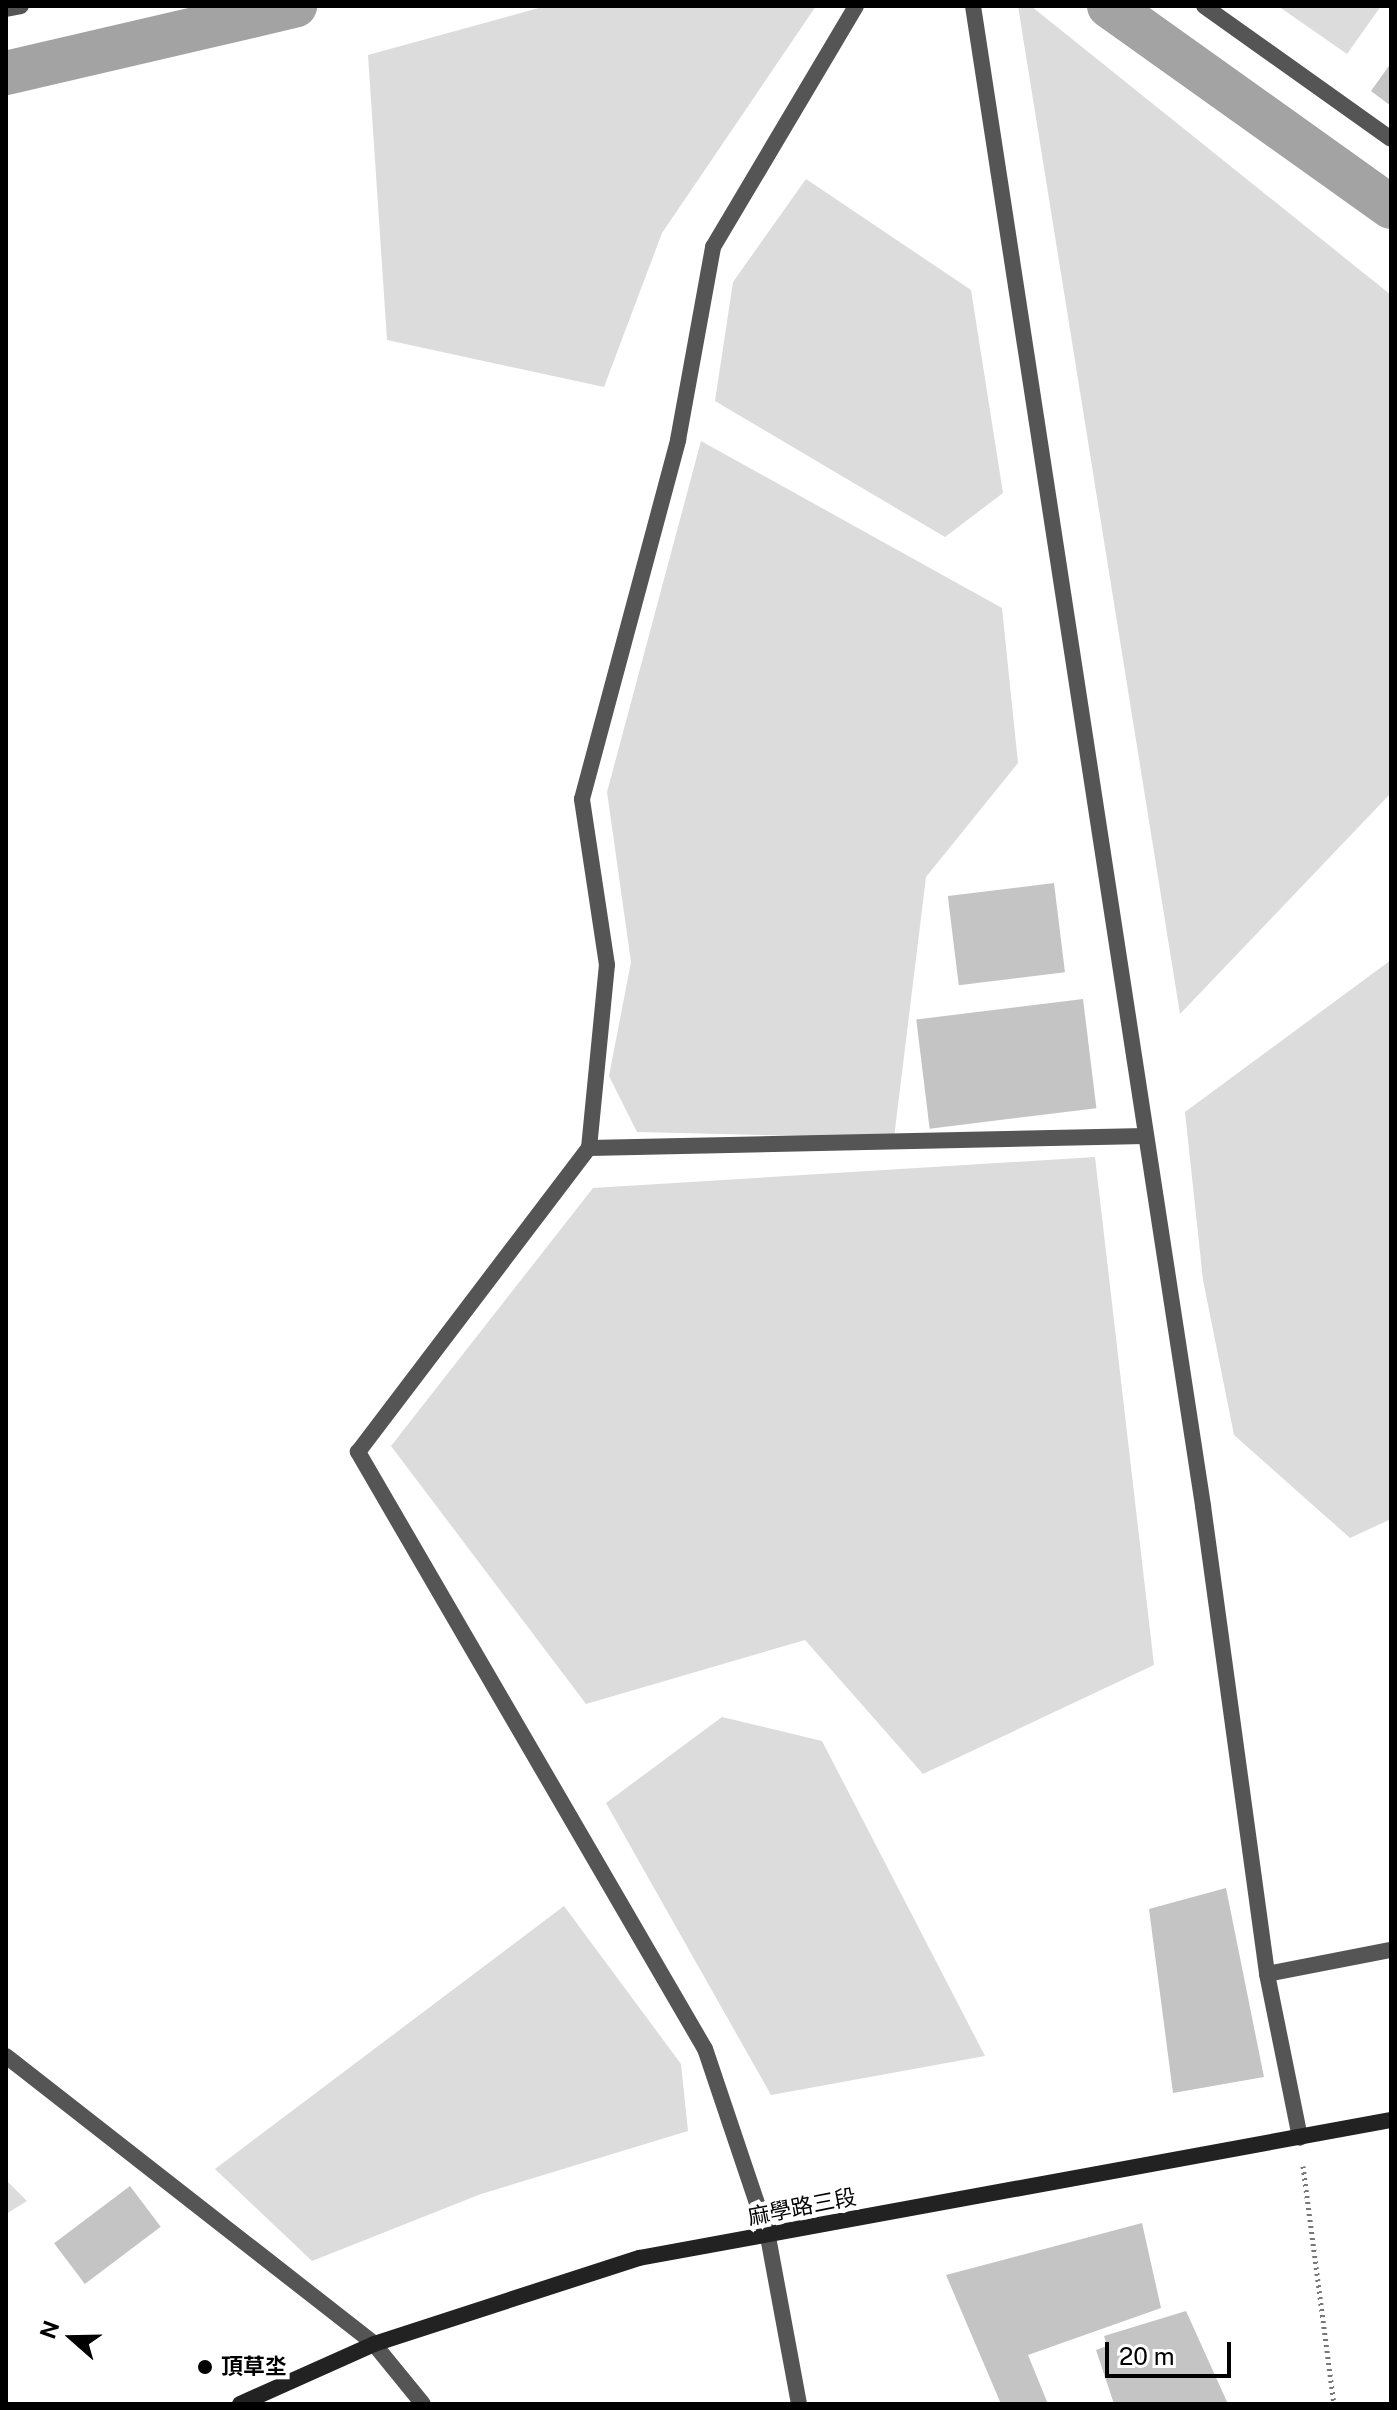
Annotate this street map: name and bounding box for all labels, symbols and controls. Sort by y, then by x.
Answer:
street label: 麻學路三段 [745,2184,859,2230]
north arrow [32,2298,112,2378]
text: N [34,2317,65,2342]
scale bar [1109,2326,1235,2376]
text: 20 m [1119,2342,1175,2370]
place label: 頂草坔 [221,2354,287,2380]
marker: 頂草坔 [196,2358,214,2376]

